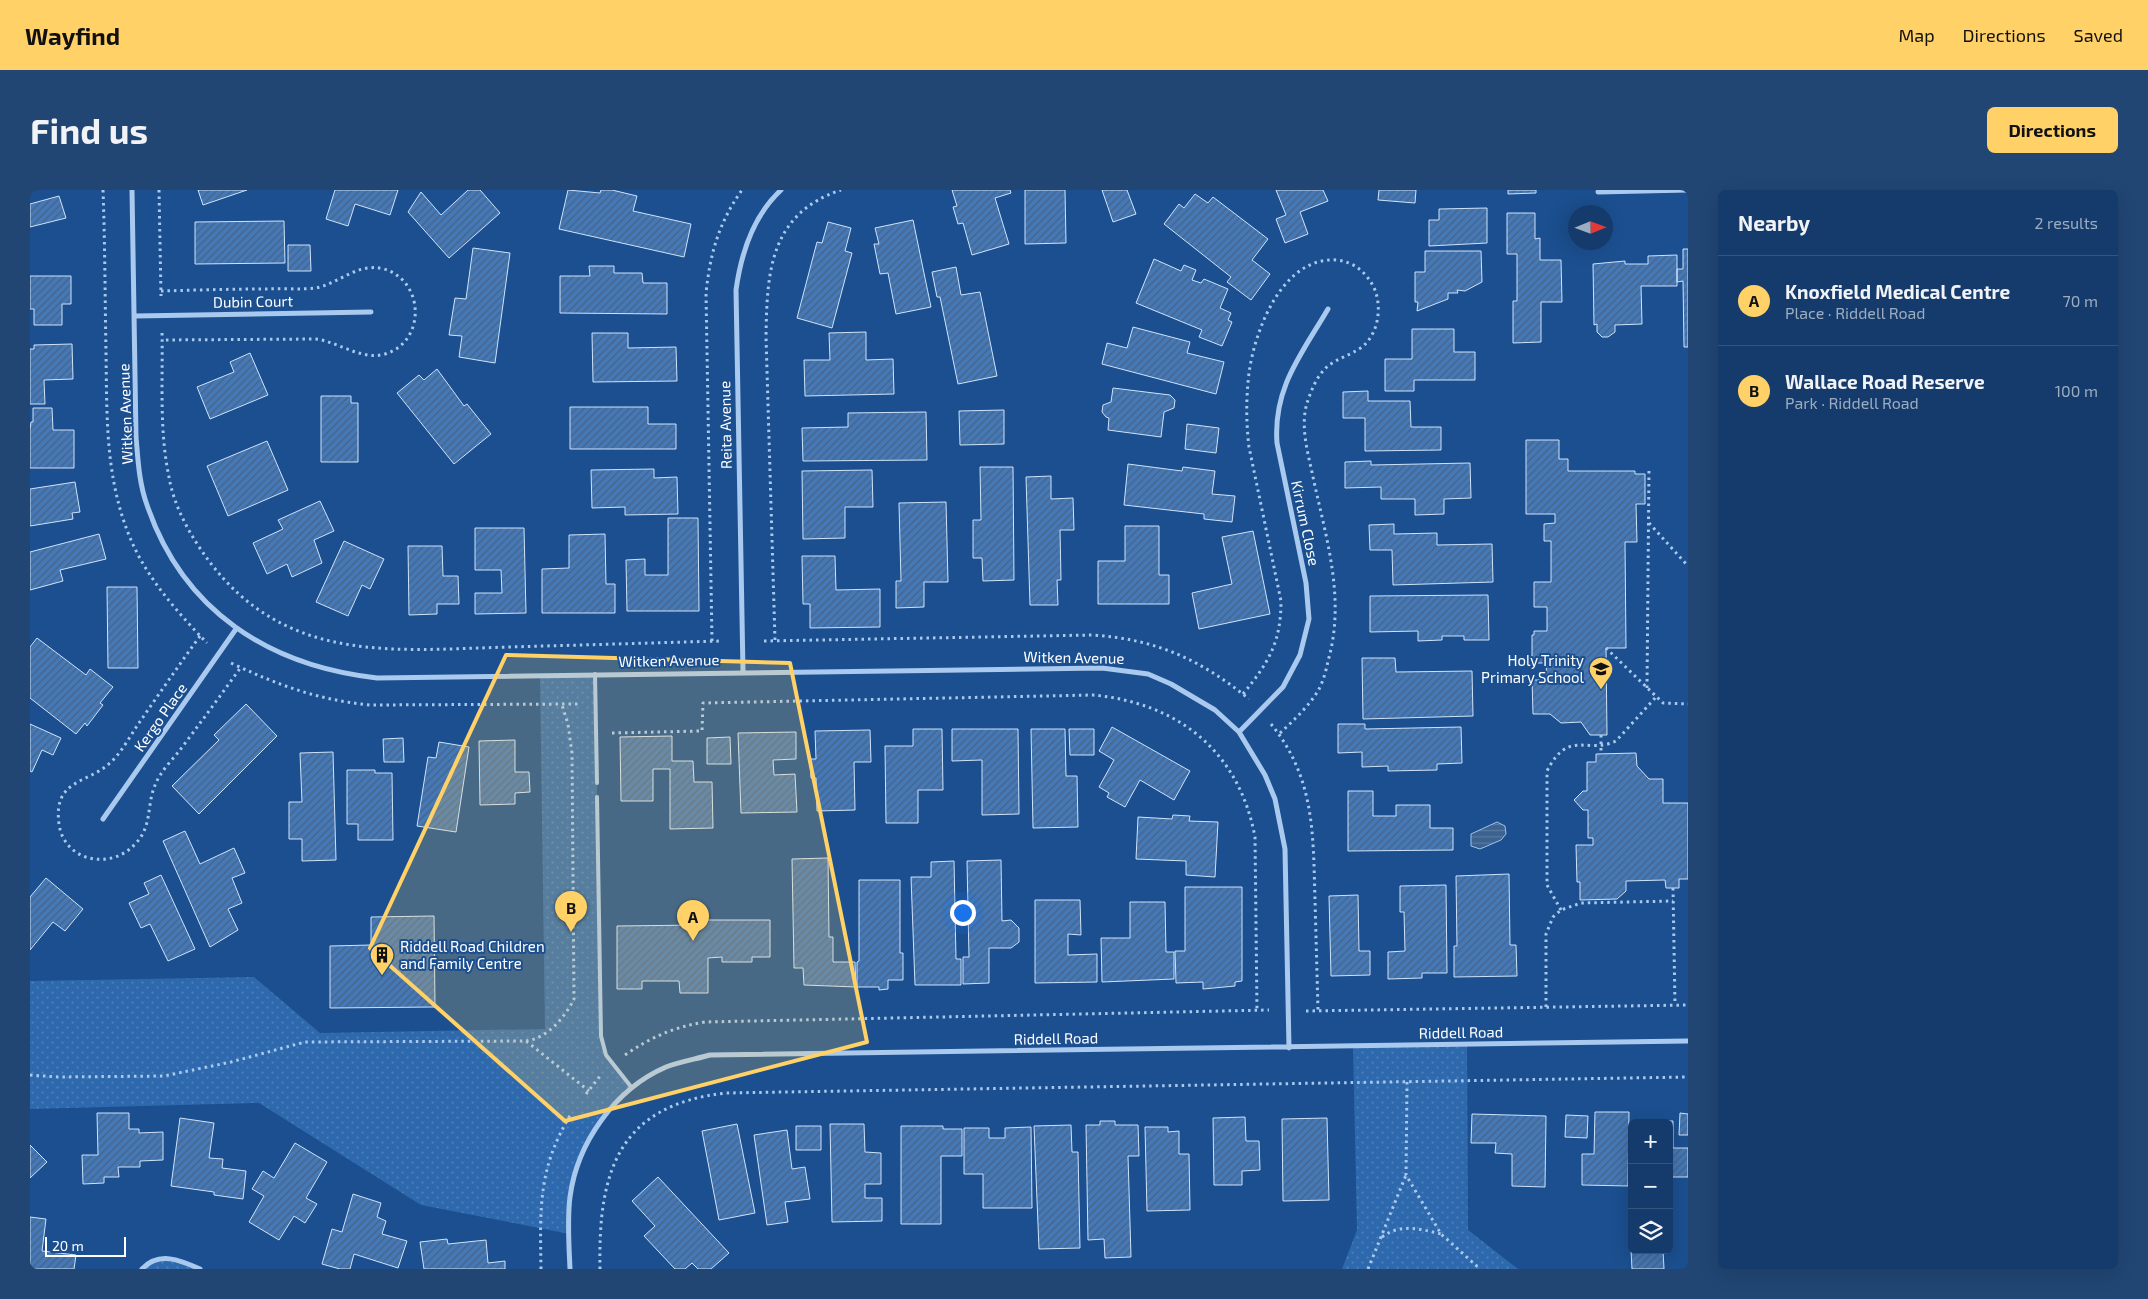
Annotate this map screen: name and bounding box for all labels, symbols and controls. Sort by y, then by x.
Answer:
text: Wayfind [25,21,120,50]
text: Map [1898,24,1935,46]
text: Directions [1963,24,2046,46]
text: Saved [2074,24,2123,46]
button: Directions [1987,107,2118,153]
text: Find us [30,109,148,151]
north arrow [1568,205,1613,250]
text: Nearby [1738,210,1810,235]
text: 2 results [2035,213,2098,232]
text: Knoxfield Medical Centre [1785,280,2010,303]
street label: Dubin Court [213,291,294,311]
text: A [1749,291,1759,310]
text: 70 m [2063,291,2098,310]
text: Place · Riddell Road [1785,303,1925,322]
street label: Witken Avenue [114,363,136,465]
text: Wallace Road Reserve [1785,370,1985,393]
street label: Reita Avenue [715,381,735,469]
text: B [1749,381,1759,400]
text: 100 m [2055,381,2098,400]
text: Park · Riddell Road [1785,393,1919,412]
street label: Kirrum Close [1288,479,1324,567]
street label: Witken Avenue [1023,647,1125,667]
street label: Witken Avenue [618,650,720,670]
place label: Holy Trinity Primary School [1481,651,1585,686]
school or university icon: Holy Trinity Primary School [1588,656,1614,690]
street label: Kergo Place [130,679,190,755]
pin: B [555,891,587,932]
pin: A [677,900,709,941]
your location [950,900,976,926]
place label: Riddell Road Children and Family Centre [400,937,545,972]
building icon: Riddell Road Children and Family Centre [369,942,395,976]
street label: Riddell Road [1419,1022,1503,1042]
street label: Riddell Road [1014,1028,1098,1048]
map controls [1628,1119,1673,1254]
button: + [1628,1119,1673,1164]
button: − [1628,1164,1673,1209]
button: layers [1628,1209,1673,1254]
scale bar [45,1234,126,1257]
text: 20 m [52,1237,84,1254]

